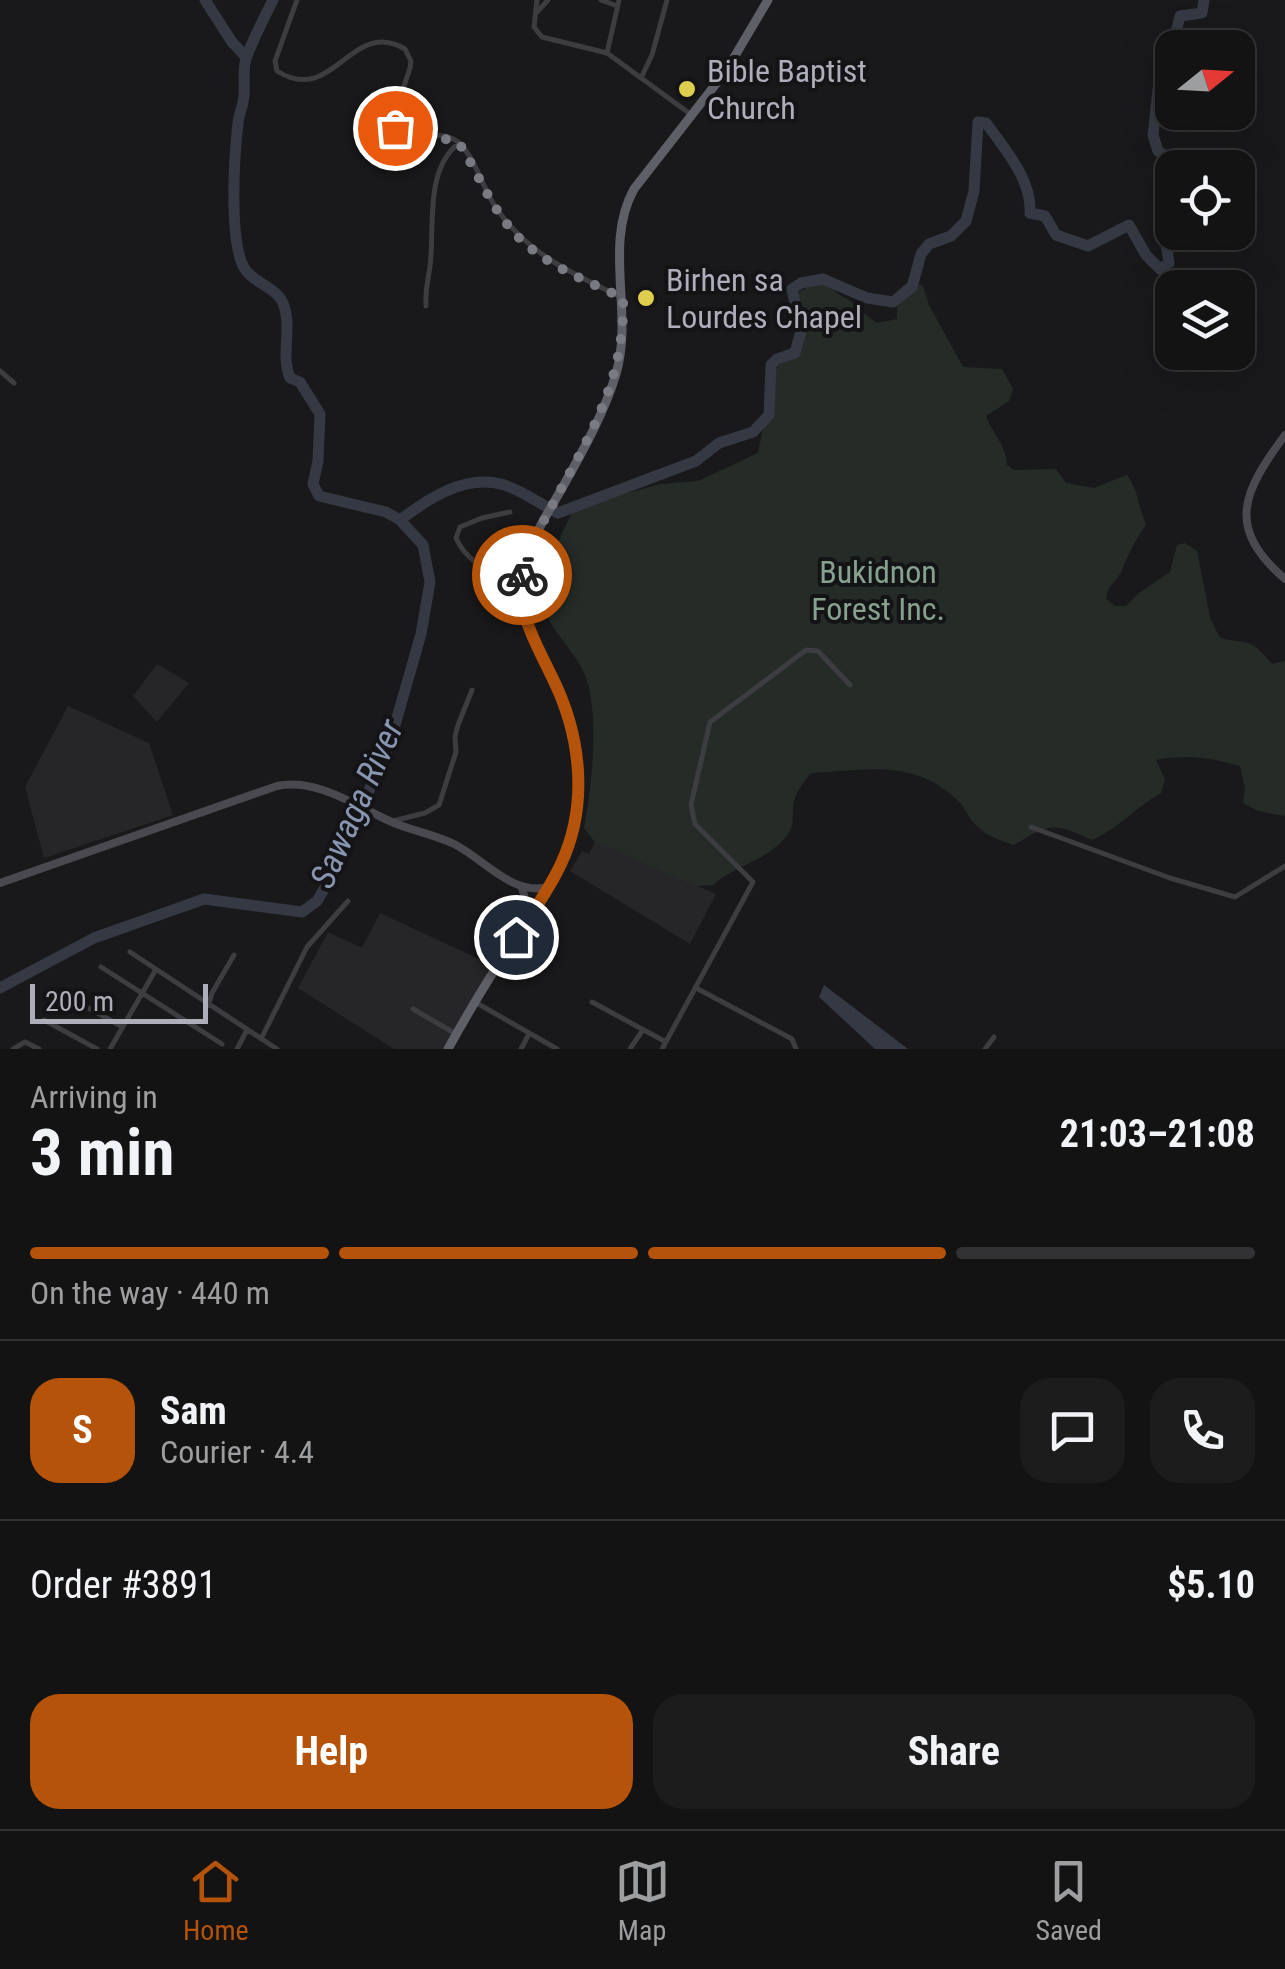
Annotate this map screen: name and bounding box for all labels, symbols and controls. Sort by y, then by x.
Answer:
north arrow [1155,30,1255,130]
map controls [1155,30,1255,370]
place label: Bible Baptist Church [707,52,867,127]
marker: Bible Baptist Church [676,78,698,100]
pin [353,86,438,171]
icon: bag [368,101,423,156]
button: locate [1155,150,1255,250]
place label: Birhen sa Lourdes Chapel [666,261,862,336]
button: layers [1155,270,1255,370]
marker: Birhen sa Lourdes Chapel [635,287,657,309]
courier [472,525,572,625]
icon: bike [495,548,550,603]
park label: Bukidnon Forest Inc. [811,553,945,628]
water label: Sawaga River [302,713,413,894]
pin [474,895,559,980]
icon: home [489,910,544,965]
scale bar [30,979,208,1024]
text: 200 m [45,985,114,1018]
text: Arriving in [30,1078,158,1116]
text: 21:03–21:08 [1060,1112,1255,1156]
text: 3 min [30,1115,174,1191]
text: On the way · 440 m [30,1274,270,1312]
button: chat [1020,1378,1125,1483]
button: phone [1150,1378,1255,1483]
text: Sam [160,1389,227,1433]
text: S [72,1408,93,1452]
text: Courier · 4.4 [160,1433,314,1471]
text: Order #3891 [30,1563,217,1607]
text: $5.10 [1167,1563,1255,1607]
button: Help [30,1694,633,1809]
button: Share [653,1694,1255,1809]
tab: Home [183,1854,249,1947]
tab: Map [615,1854,670,1947]
tab: Saved [1035,1854,1102,1947]

